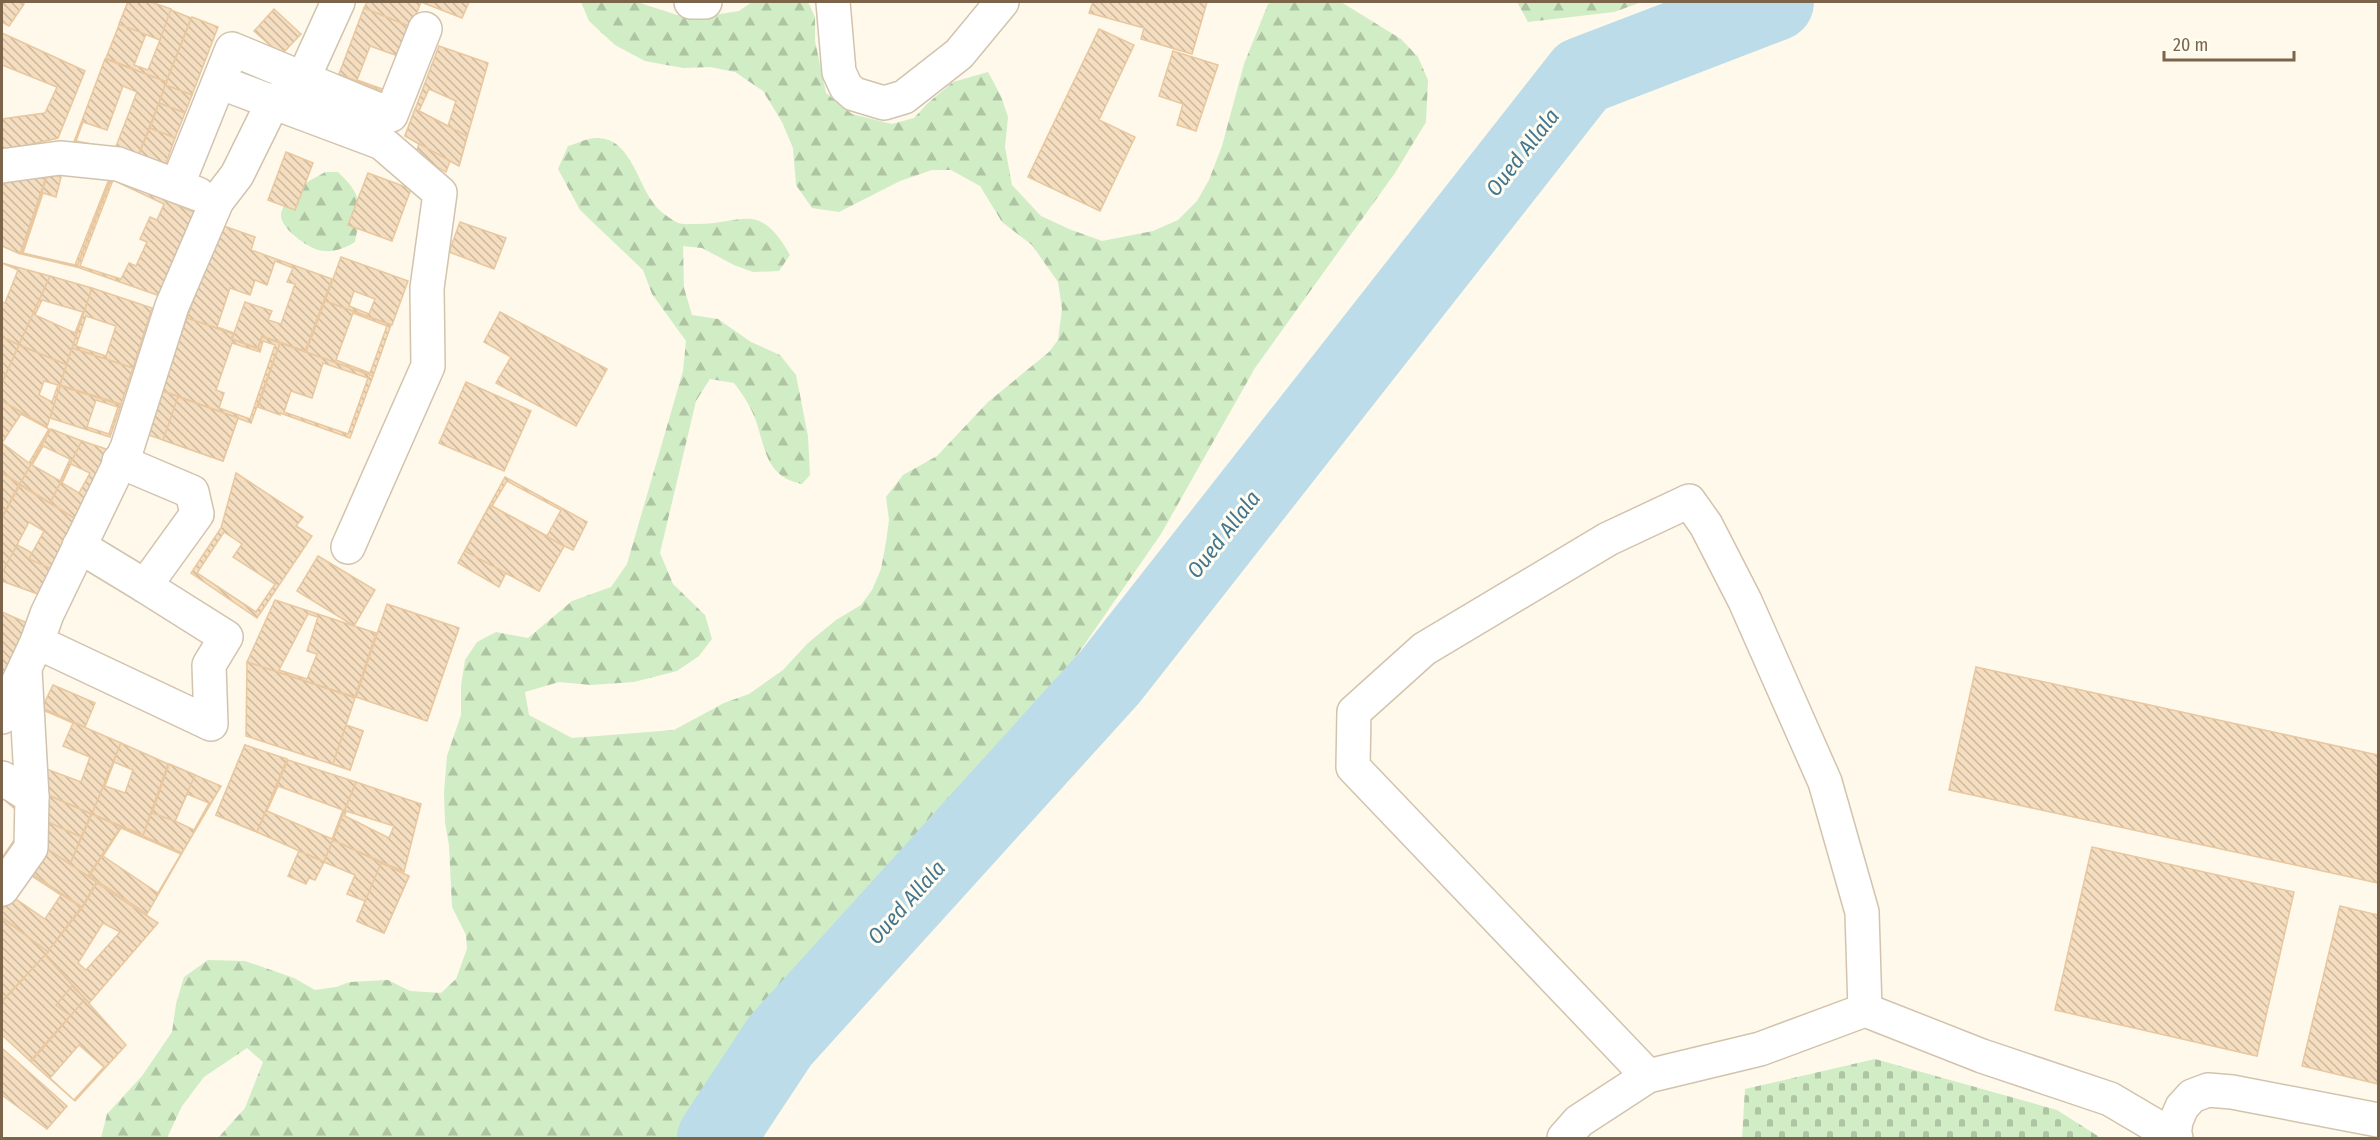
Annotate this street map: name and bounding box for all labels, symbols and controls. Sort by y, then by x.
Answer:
scale bar [2164,24,2294,62]
text: 20 m [2173,34,2208,56]
water label: Oued Allala [1480,103,1565,201]
water label: Oued Allala [1181,485,1266,583]
water label: Oued Allala [862,855,951,950]

